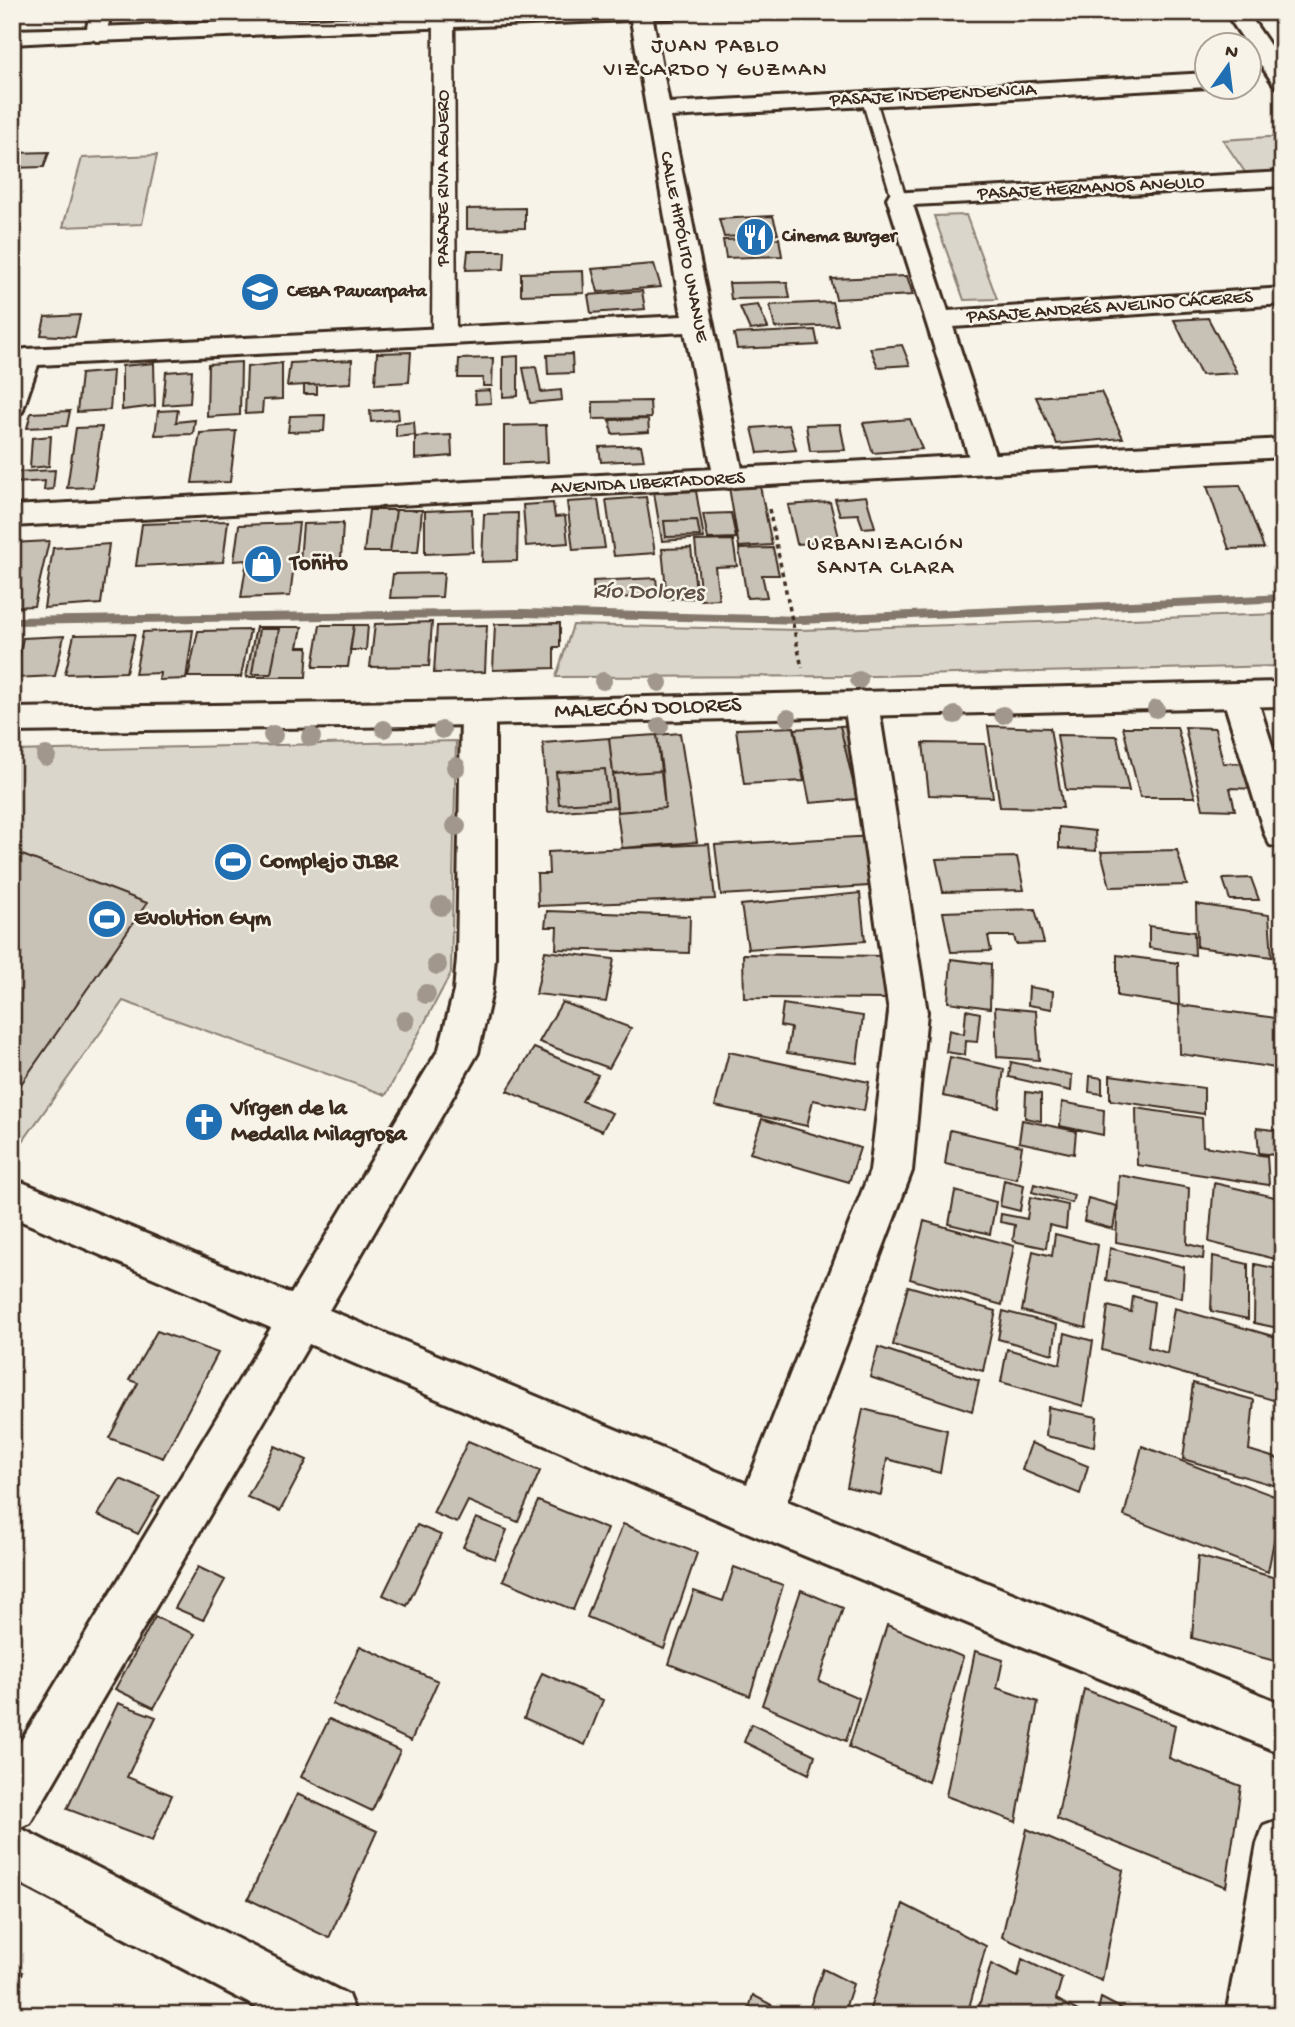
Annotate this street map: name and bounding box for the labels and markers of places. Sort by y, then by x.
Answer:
restaurant icon: Cinema Burger [734,216,776,258]
place label: Cinema Burger [781,226,899,249]
school or university icon: CEBA Paucarpata [239,271,281,313]
place label: CEBA Paucarpata [286,281,428,304]
shop icon: Toñito [242,543,284,585]
place label: Toñito [288,551,348,578]
sports icon: Complejo JLBR [212,841,254,883]
place label: Complejo JLBR [260,849,399,876]
sports icon: Evolution Gym [86,898,128,940]
place label: Evolution Gym [134,906,272,933]
place label: Vírgen de la Medalla Milagrosa [230,1096,408,1149]
church icon: Vírgen de la Medalla Milagrosa [183,1101,225,1143]

